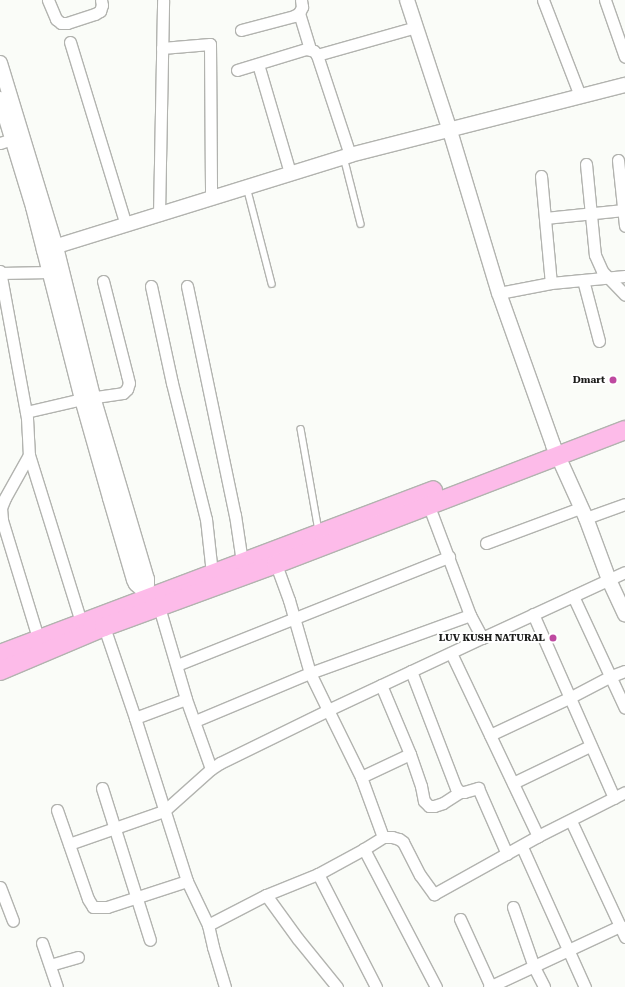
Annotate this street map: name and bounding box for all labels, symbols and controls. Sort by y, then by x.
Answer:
place label: Dmart [573,374,605,386]
marker: Dmart [608,375,618,385]
place label: LUV KUSH NATURAL [439,632,545,644]
marker: LUV KUSH NATURAL [548,633,558,643]

